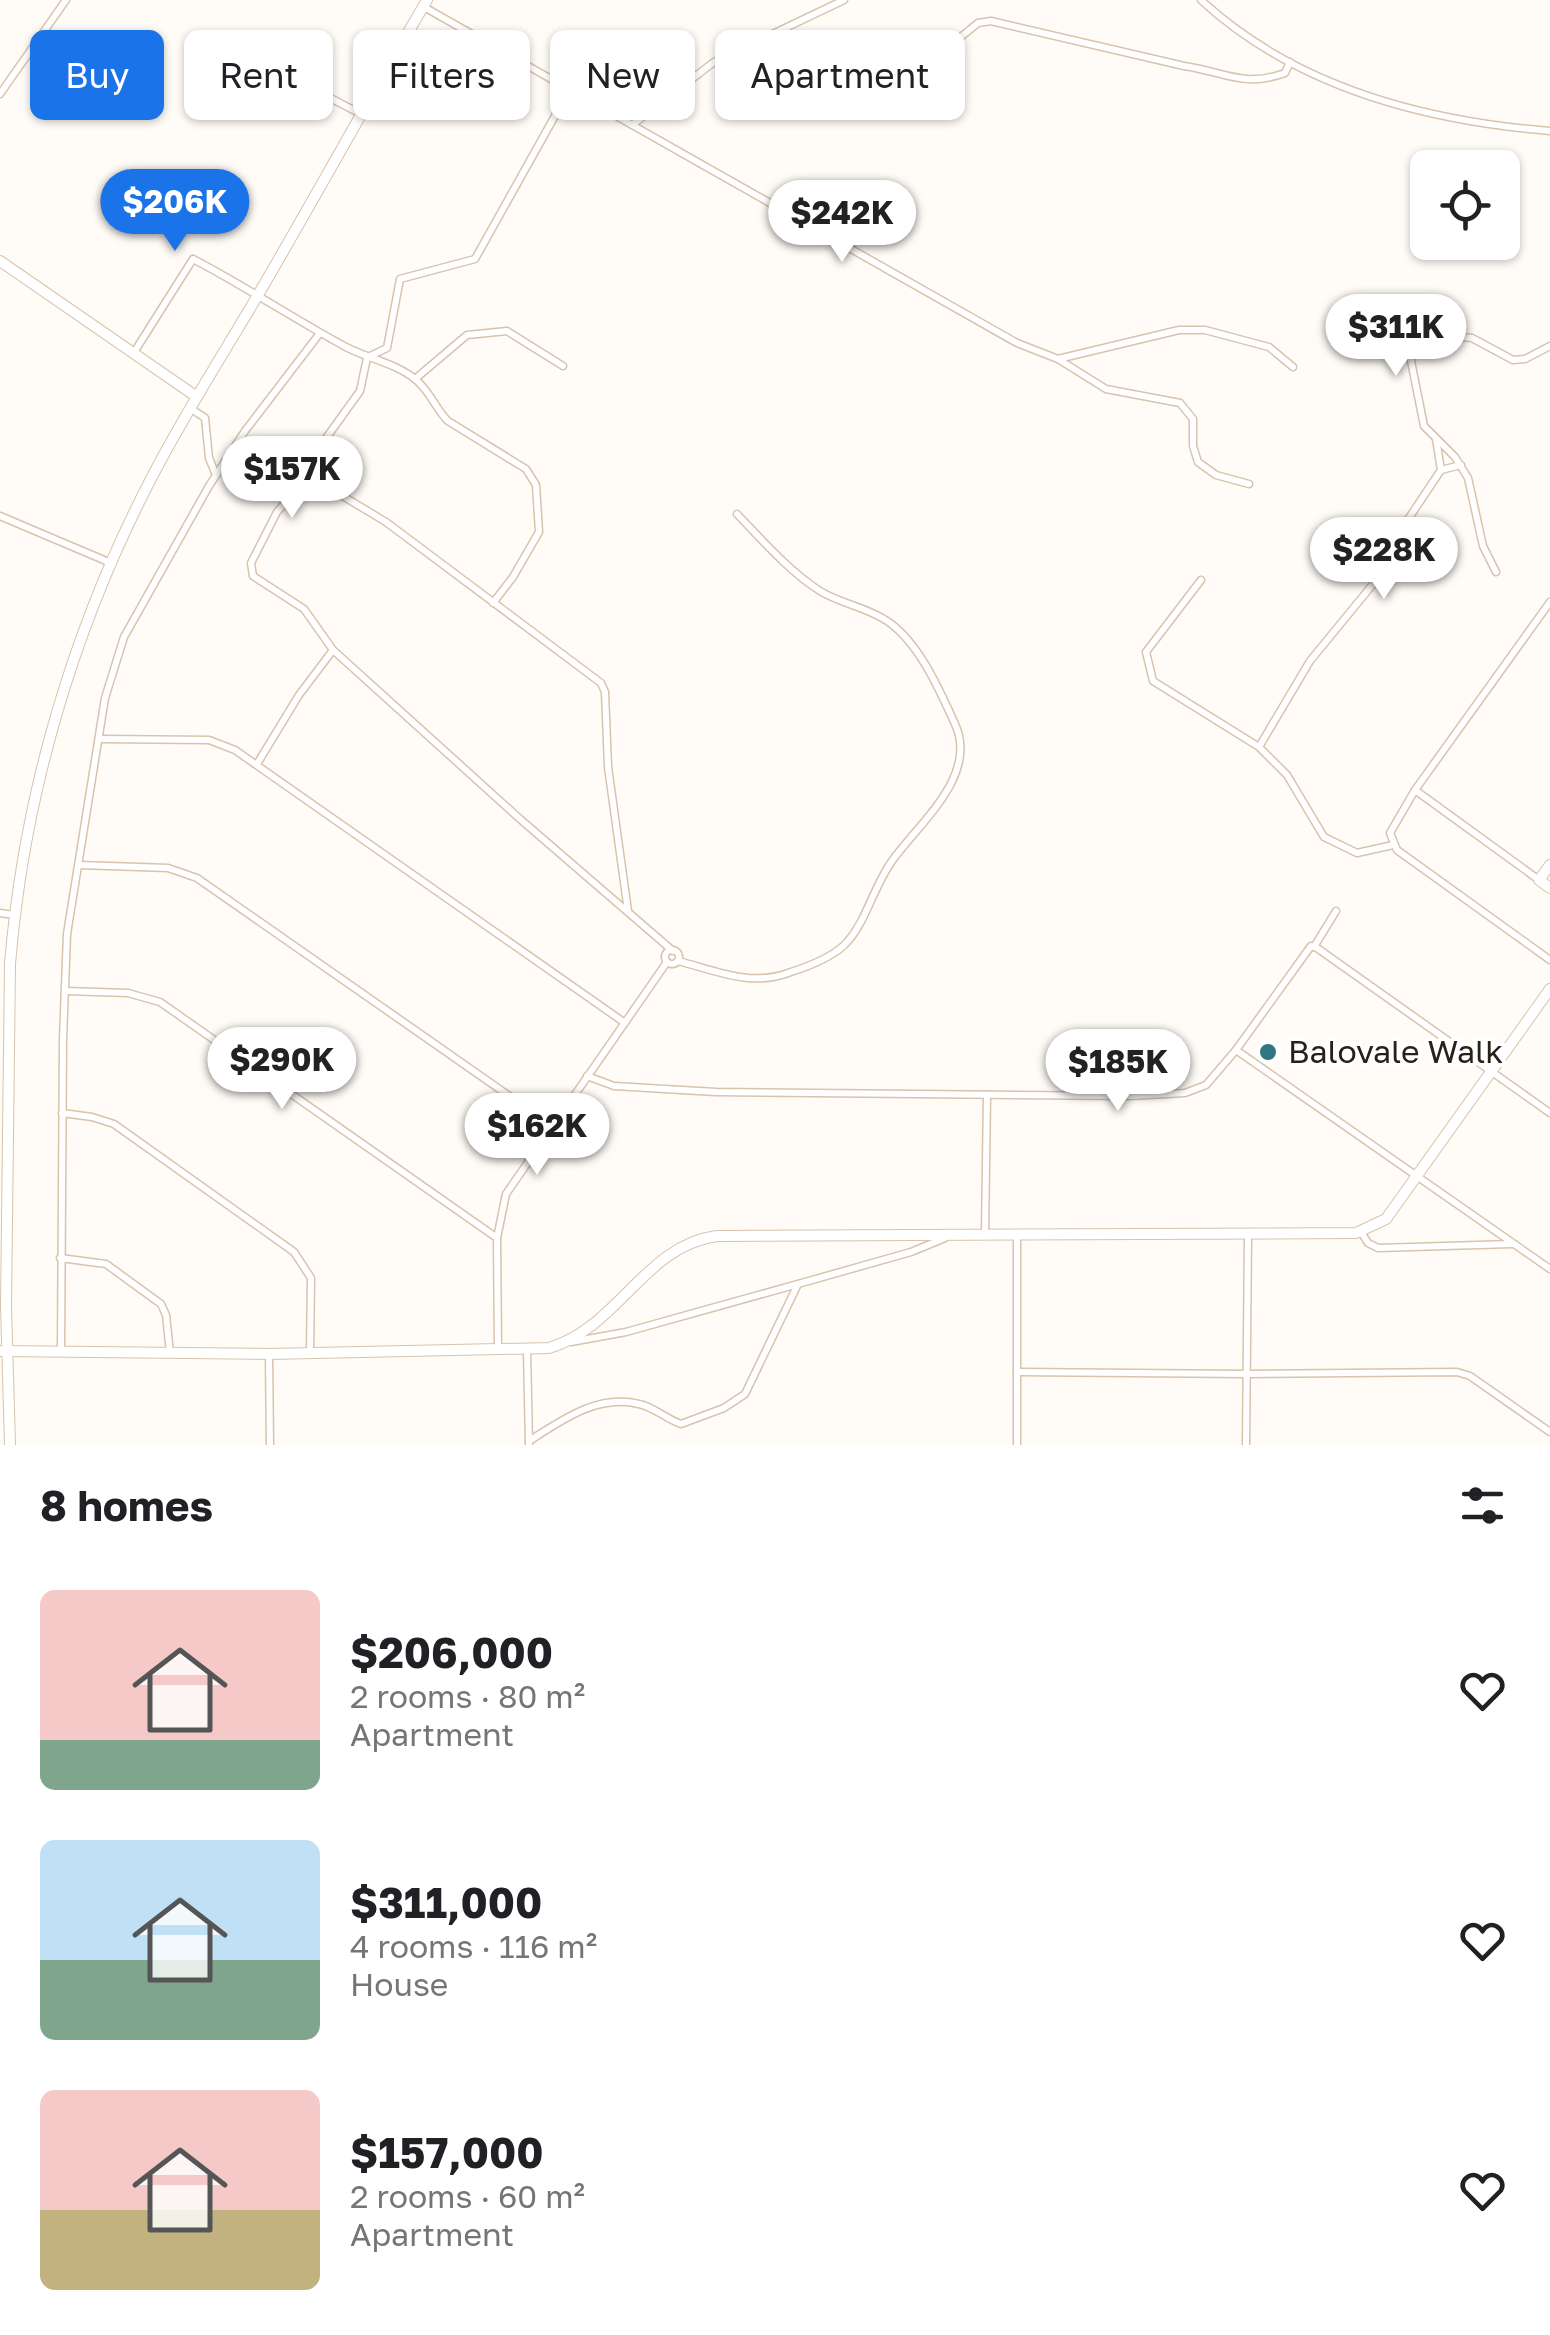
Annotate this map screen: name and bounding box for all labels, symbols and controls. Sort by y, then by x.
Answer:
chip: Buy [30,30,164,120]
chip: Rent [184,30,333,120]
chip: Filters [353,30,530,120]
chip: New [550,30,695,120]
chip: Apartment [715,30,965,120]
map controls [1410,150,1520,260]
button: locate [1410,150,1520,260]
pin: $206K [105,169,245,254]
pin: $242K [772,180,912,265]
text: $206K [122,182,228,220]
text: $242K [790,193,894,231]
pin: $311K [1326,294,1466,379]
text: $311K [1347,307,1445,345]
pin: $157K [222,436,362,521]
text: $157K [243,449,341,487]
pin: $228K [1314,517,1454,602]
text: $228K [1332,530,1436,568]
pin: $290K [212,1027,352,1112]
pin: $185K [1048,1029,1188,1114]
place label: Balovale Walk [1288,1032,1503,1070]
text: $290K [229,1040,335,1078]
marker: Balovale Walk [1257,1041,1279,1063]
text: $185K [1067,1042,1169,1080]
pin: $162K [467,1093,607,1178]
text: $162K [487,1106,587,1144]
icon: filters [1455,1478,1510,1533]
text: 8 homes [40,1480,213,1530]
text: $206,000 [350,1627,553,1677]
icon: home [120,1630,240,1750]
icon: heart [1455,1663,1510,1718]
text: 2 rooms · 80 m² [350,1677,585,1715]
text: Apartment [350,1715,514,1753]
text: $311,000 [350,1877,542,1927]
icon: home [120,1880,240,2000]
icon: heart [1455,1913,1510,1968]
text: 4 rooms · 116 m² [350,1927,597,1965]
text: House [350,1965,448,2003]
text: $157,000 [350,2127,544,2177]
icon: home [120,2130,240,2250]
icon: heart [1455,2163,1510,2218]
text: 2 rooms · 60 m² [350,2177,585,2215]
text: Apartment [350,2215,514,2253]

